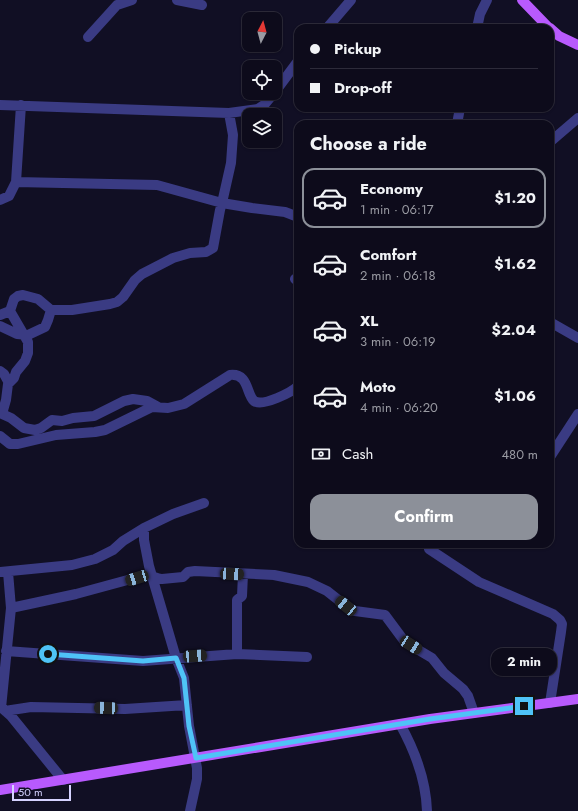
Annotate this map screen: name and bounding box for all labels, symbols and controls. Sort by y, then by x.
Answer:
north arrow [242,12,282,52]
map controls [242,12,282,148]
text: Pickup [334,38,381,60]
button: locate [242,60,282,100]
text: Drop-off [334,77,392,99]
button: layers [242,108,282,148]
text: Choose a ride [310,131,427,157]
text: Economy [360,178,423,200]
icon: car [312,180,348,216]
text: $1.20 [494,187,536,209]
text: 1 min · 06:17 [360,200,434,219]
text: Comfort [360,244,417,266]
icon: car [312,246,348,282]
text: $1.62 [494,253,536,275]
text: 2 min · 06:18 [360,266,435,285]
text: XL [360,310,378,332]
icon: car [312,312,348,348]
text: $2.04 [492,319,536,341]
text: 3 min · 06:19 [360,332,436,351]
text: Moto [360,376,396,398]
icon: car [312,378,348,414]
text: $1.06 [494,385,536,407]
text: 4 min · 06:20 [360,398,438,417]
icon: cash [310,443,332,465]
text: Cash [342,443,373,465]
text: 480 m [501,445,538,464]
button: Confirm [310,494,538,540]
car [220,567,244,581]
car [124,569,150,587]
car [333,594,359,618]
car [398,633,424,657]
route start [39,645,57,663]
callout: 2 min [491,648,557,676]
car [183,649,207,663]
text: 2 min [507,652,541,671]
route end [515,697,533,715]
car [94,702,118,714]
scale bar [12,783,71,802]
text: 50 m [18,784,43,800]

